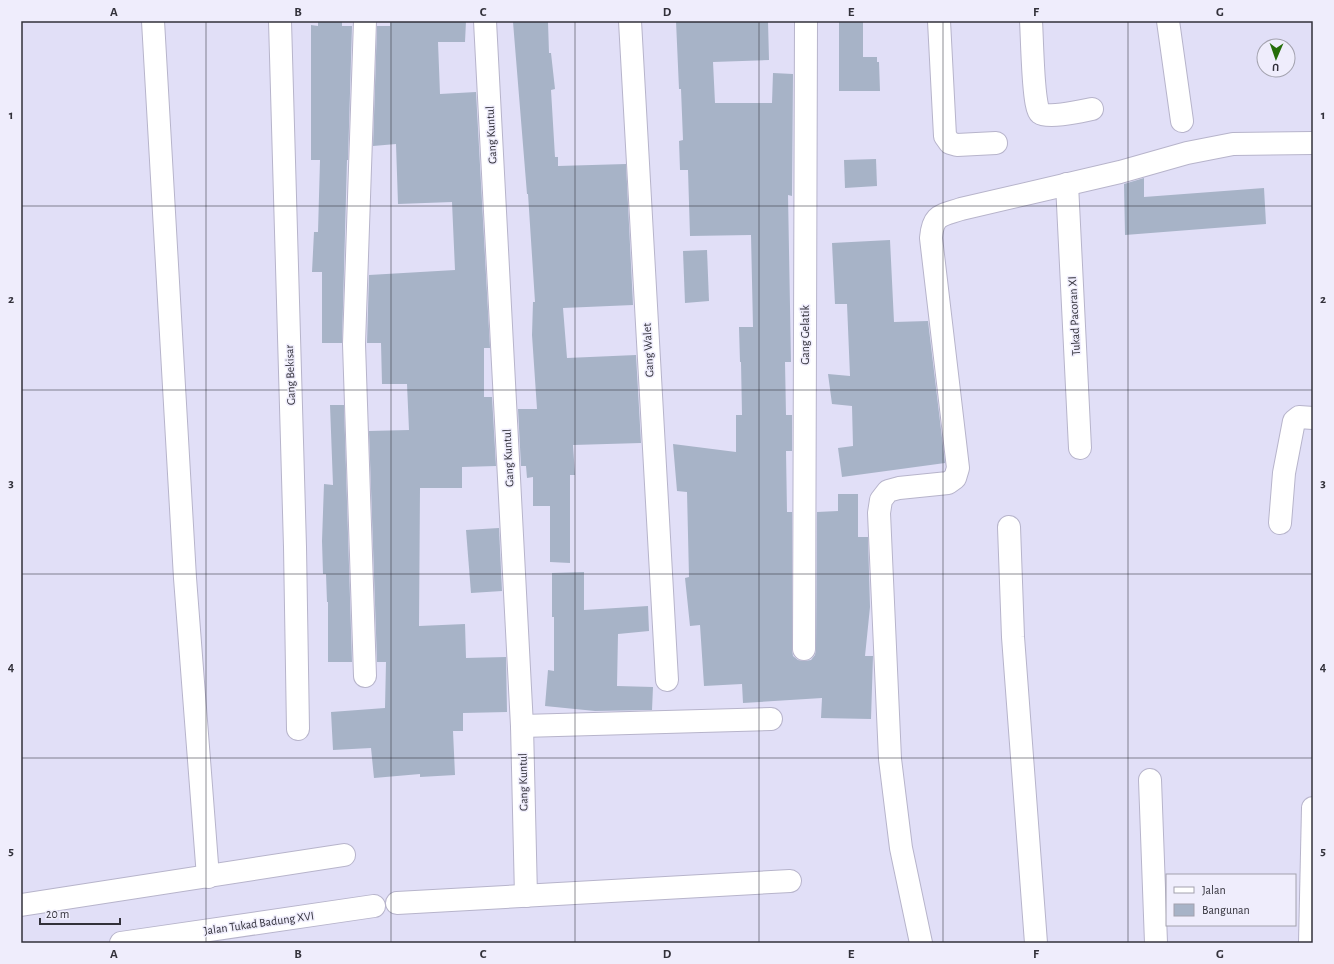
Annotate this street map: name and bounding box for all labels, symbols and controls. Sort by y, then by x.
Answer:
text: A [110,6,118,19]
text: B [294,6,302,19]
text: C [480,6,487,19]
text: D [663,6,672,19]
text: E [848,6,855,19]
text: F [1033,6,1040,19]
text: G [1216,6,1224,19]
north arrow [1256,38,1296,78]
text: U [1272,62,1279,73]
street label: Gang Kuntul [483,106,499,164]
text: 1 [9,109,13,122]
text: 1 [1321,109,1325,122]
street label: Tukad Pacoran XI [1066,276,1082,356]
text: 2 [8,293,14,306]
text: 2 [1320,293,1326,306]
street label: Gang Gelatik [799,305,811,365]
street label: Gang Walet [641,322,655,378]
street label: Gang Bekisar [283,344,297,405]
street label: Gang Kuntul [500,429,516,487]
text: 3 [8,477,14,490]
text: 3 [1320,477,1326,490]
text: 4 [8,661,15,674]
text: 4 [1320,661,1327,674]
street label: Gang Kuntul [516,753,530,811]
text: 5 [8,845,14,858]
text: 5 [1320,845,1326,858]
legend [1166,874,1296,926]
text: Jalan [1202,884,1226,896]
scale bar [40,900,120,926]
text: Bangunan [1202,904,1250,916]
text: 20 m [46,908,69,920]
street label: Jalan Tukad Badung XVI [203,909,315,937]
text: A [110,948,118,961]
text: B [294,948,302,961]
text: C [480,948,487,961]
text: D [663,948,672,961]
text: E [848,948,855,961]
text: F [1033,948,1040,961]
text: G [1216,948,1224,961]

